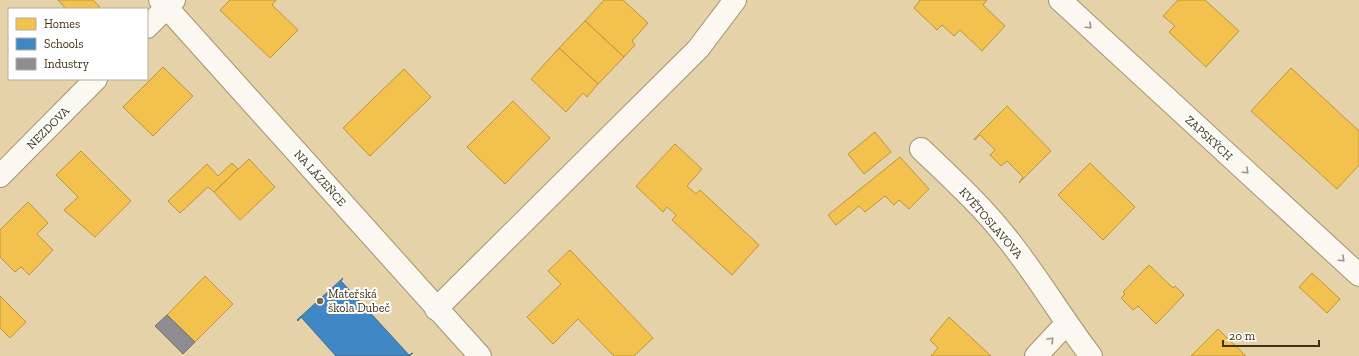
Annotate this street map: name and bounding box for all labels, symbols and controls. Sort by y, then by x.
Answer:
legend [8,8,148,80]
text: Homes [44,17,80,31]
one-way arrow [1084,22,1091,29]
text: Schools [44,37,83,51]
text: Industry [44,57,90,71]
street label: NEZDOVA [24,104,72,152]
street label: ZAPSKÝCH [1182,112,1236,163]
street label: NA LÁZEŇCE [291,146,350,209]
one-way arrow [1241,167,1249,174]
street label: KVĚTOSLAVOVA [956,184,1026,261]
one-way arrow [1337,255,1345,262]
place label: Mateřská škola Dubeč [328,287,390,315]
marker: Mateřská škola Dubeč [315,296,325,306]
scale bar [1223,322,1319,348]
text: 20 m [1229,329,1256,343]
one-way arrow [1046,337,1054,345]

